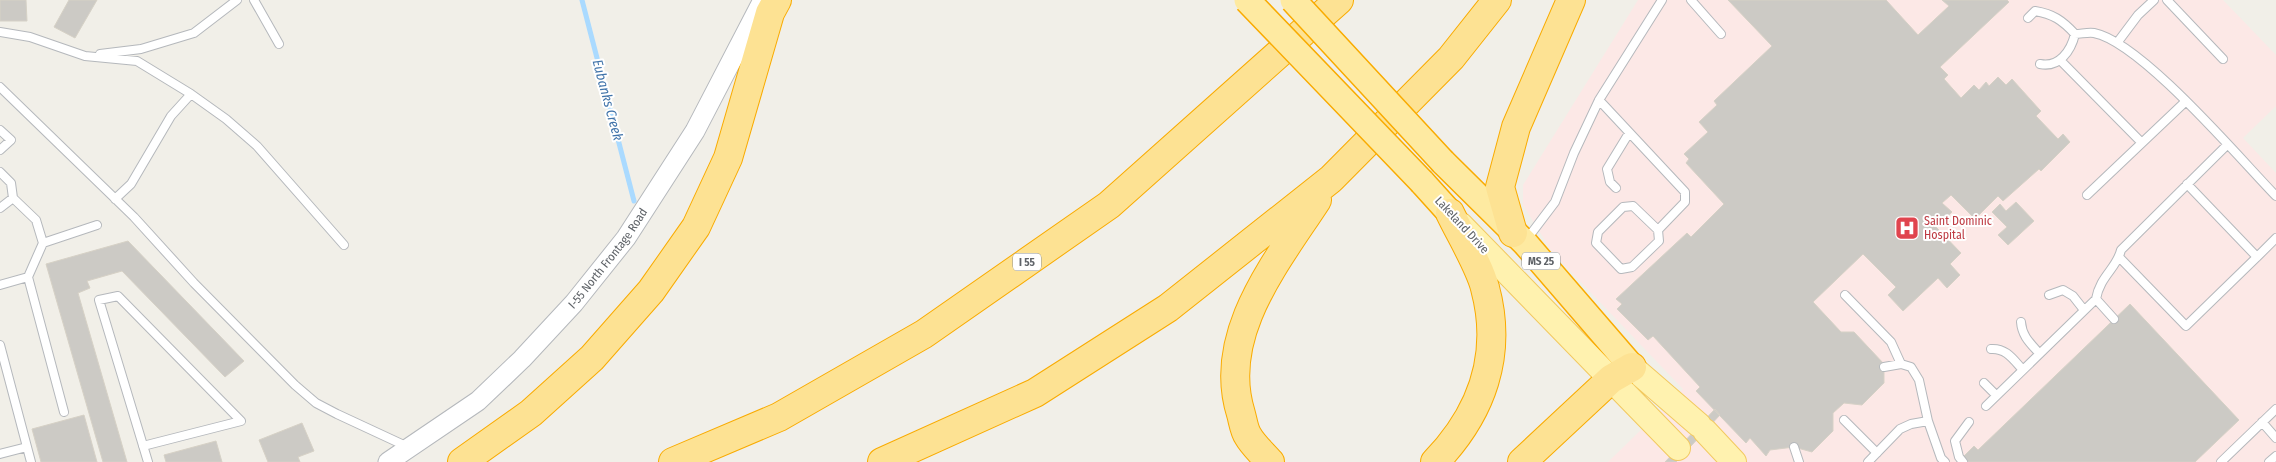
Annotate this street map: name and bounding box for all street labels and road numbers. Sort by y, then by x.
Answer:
street label: Lakeland Drive [1432,194,1492,256]
street label: I-55 North Frontage Road [565,206,650,312]
road number: MS 25 [1522,252,1560,270]
road number: I 55 [1013,253,1041,270]

